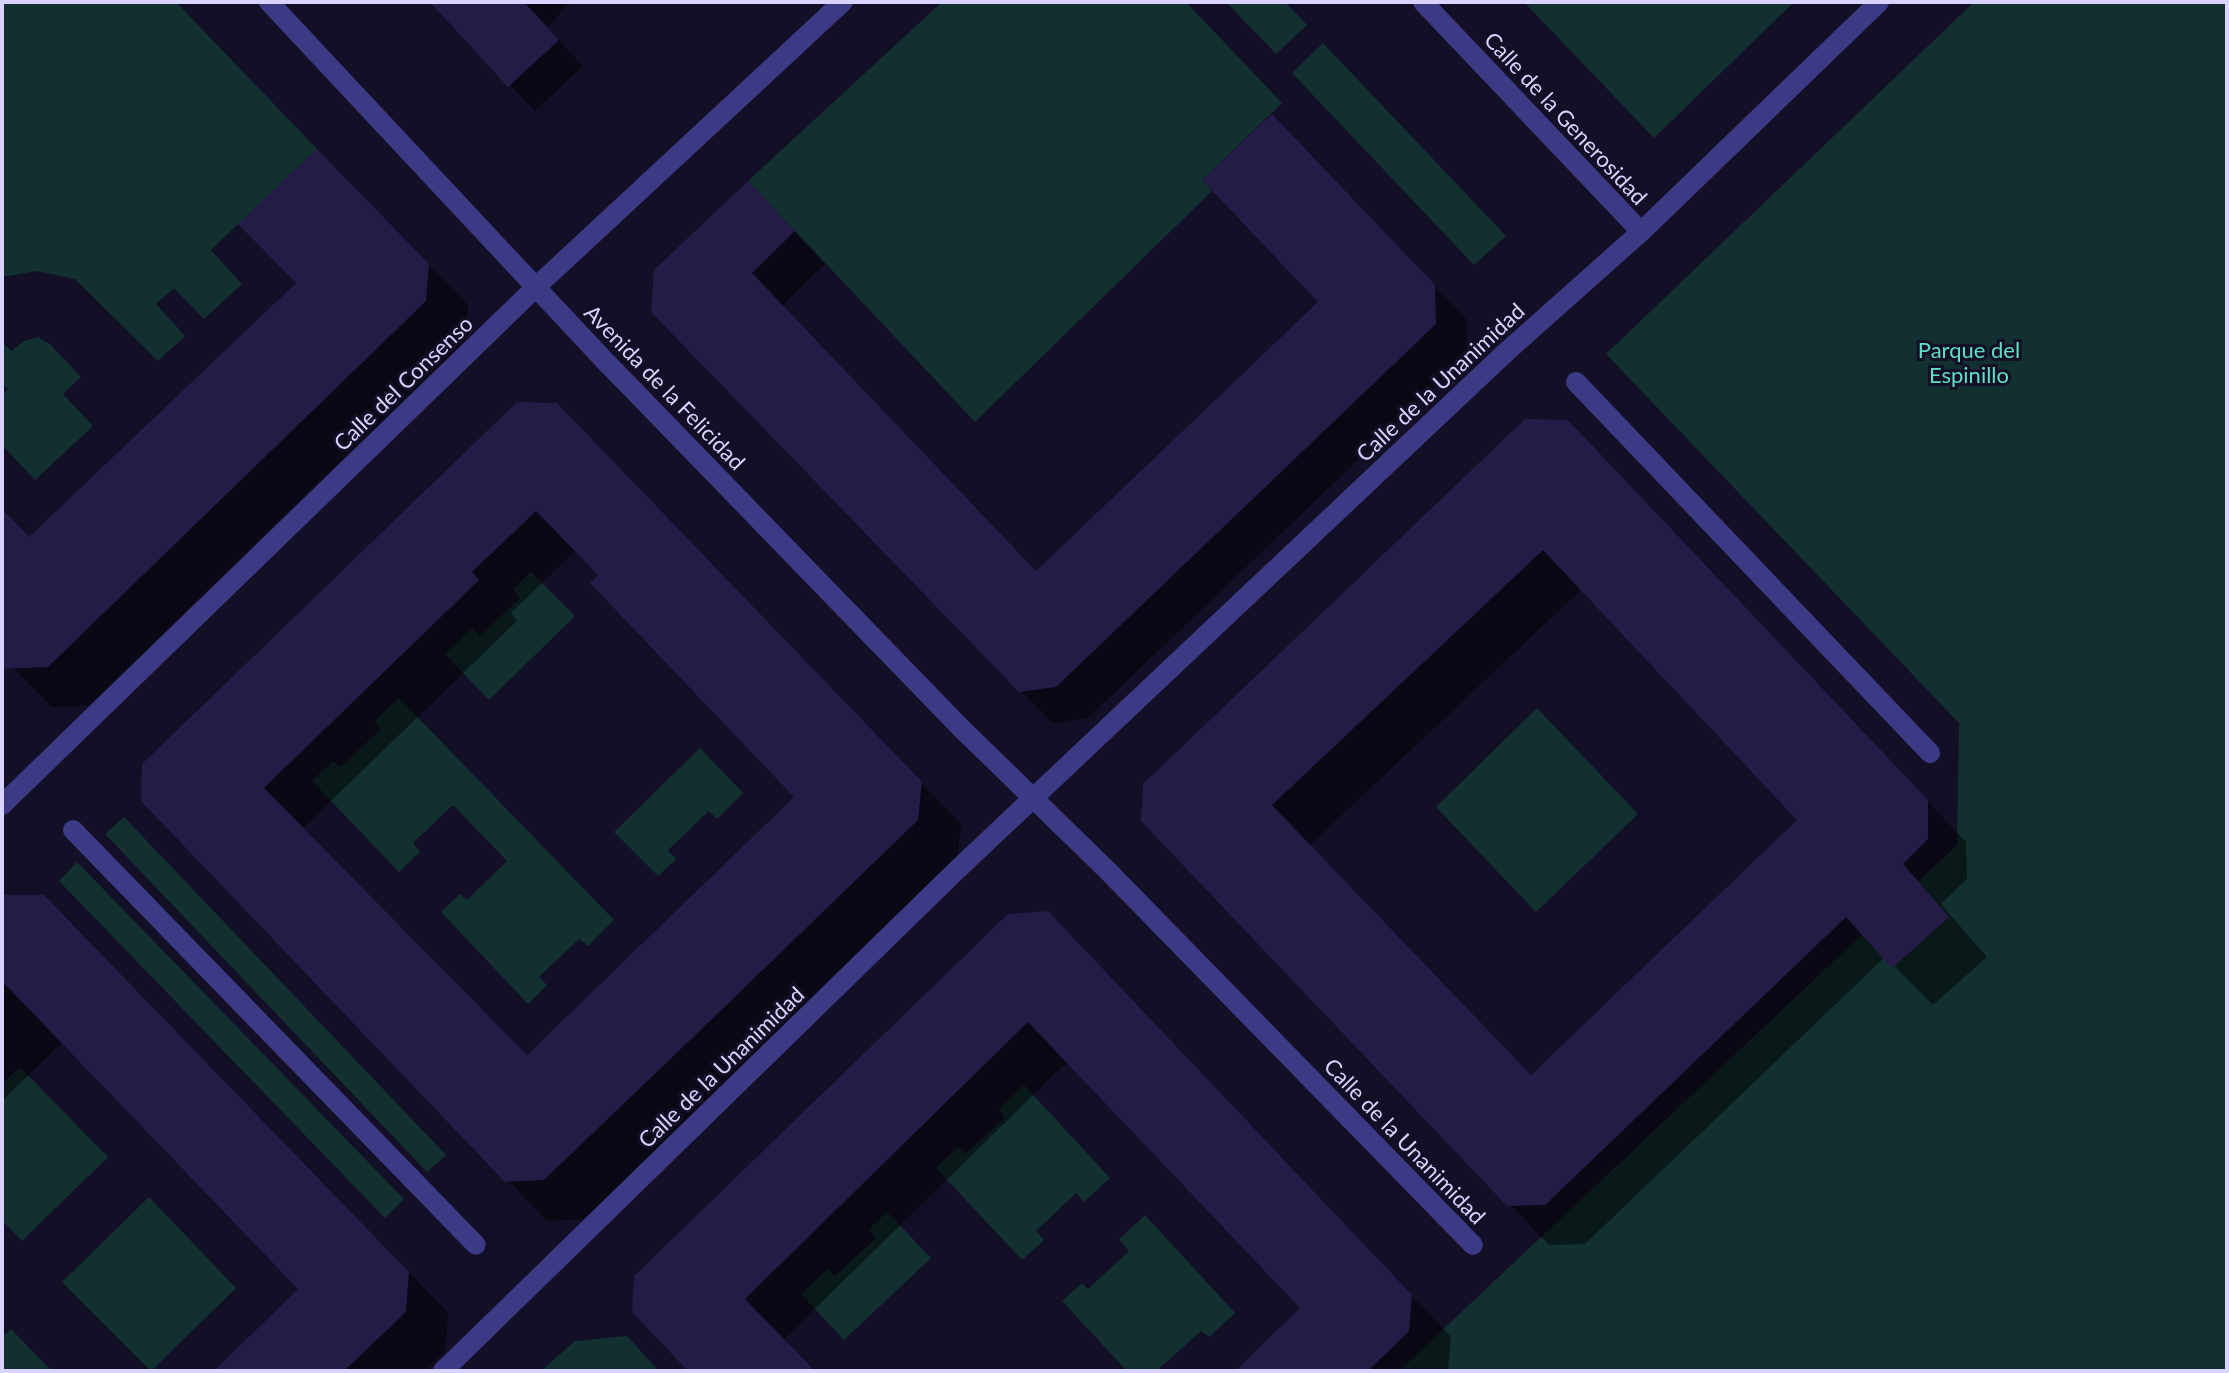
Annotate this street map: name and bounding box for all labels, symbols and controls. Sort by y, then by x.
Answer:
street label: Calle de la Generosidad [1479,26,1653,210]
street label: Calle de la Unanimidad [1350,297,1530,467]
street label: Avenida de la Felicidad [579,299,751,475]
street label: Calle del Consenso [328,310,478,456]
park label: Parque del Espinillo [1918,336,2020,388]
street label: Calle de la Unanimidad [633,981,809,1153]
street label: Calle de la Unanimidad [1319,1053,1491,1229]

